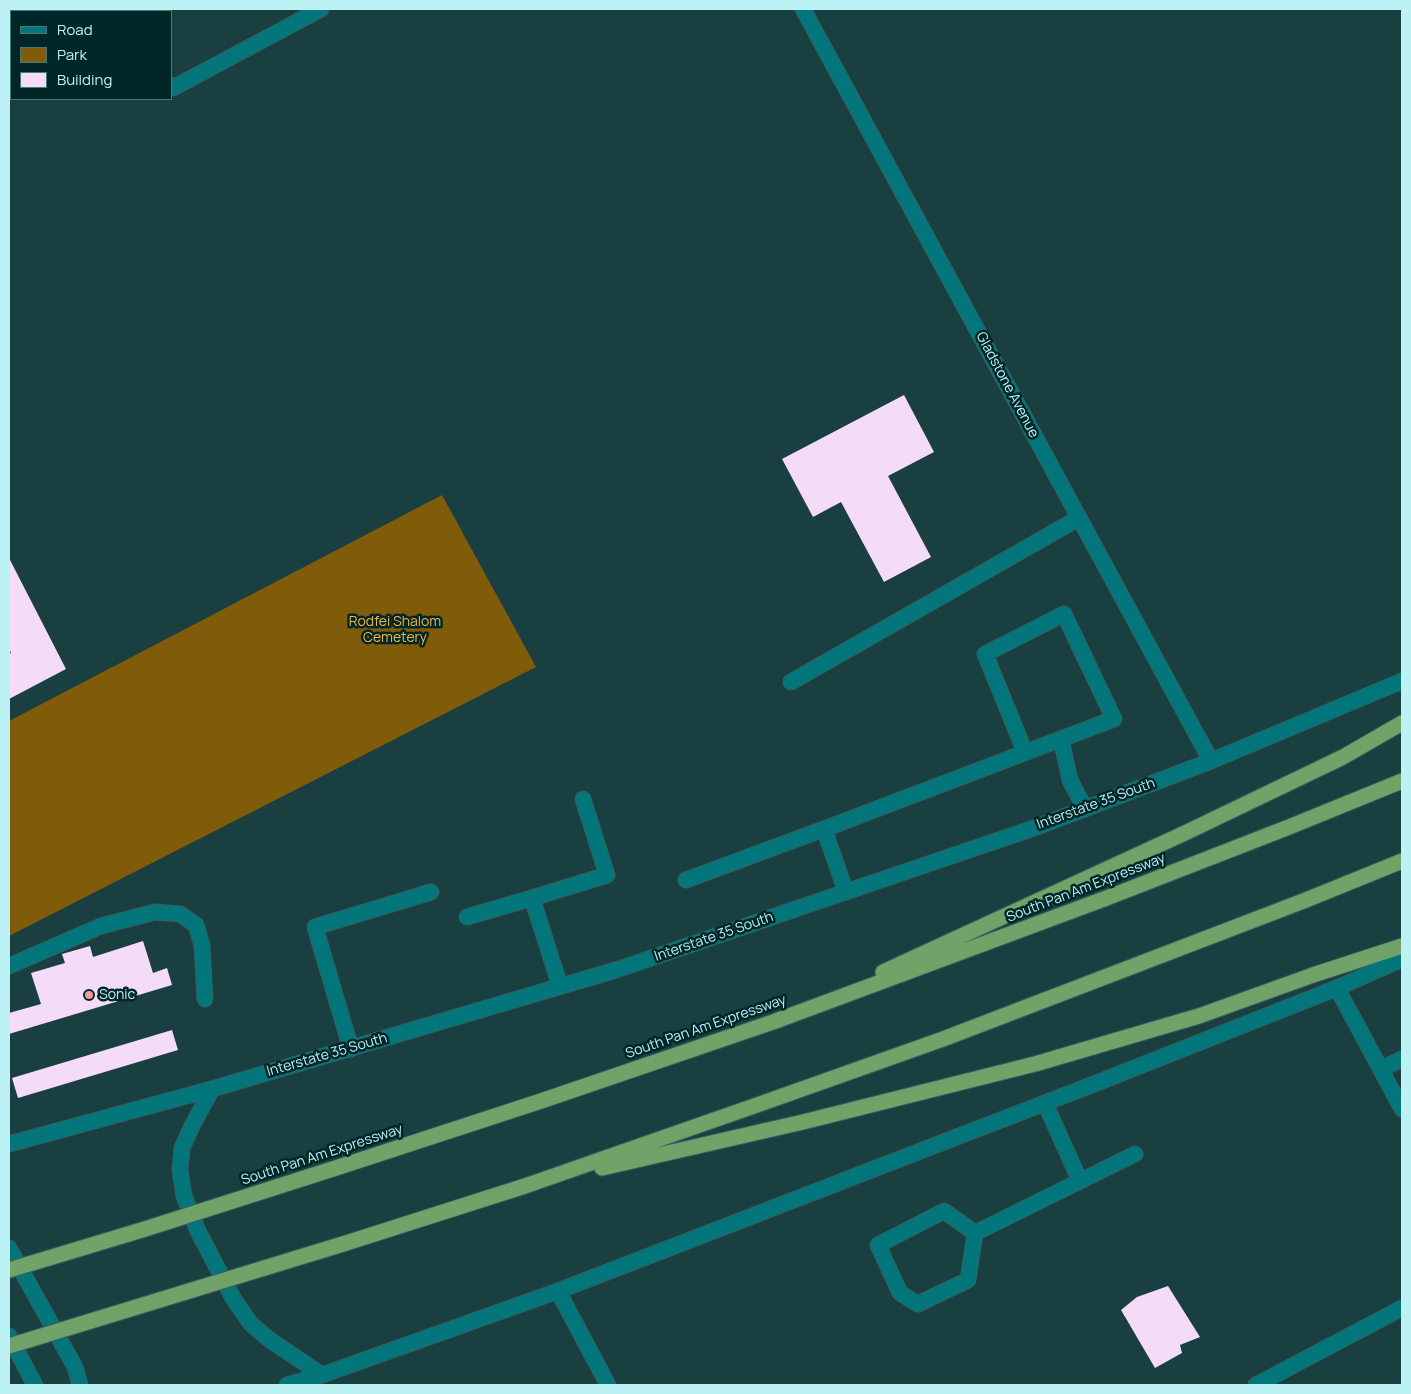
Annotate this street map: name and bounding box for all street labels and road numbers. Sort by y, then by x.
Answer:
street label: Gladstone Avenue [972,329,1042,441]
street label: Interstate 35 South [1035,775,1157,833]
street label: South Pan Am Expressway [1004,850,1168,926]
street label: Interstate 35 South [652,909,776,965]
street label: South Pan Am Expressway [623,992,789,1062]
street label: Interstate 35 South [265,1030,389,1080]
street label: South Pan Am Expressway [239,1121,405,1189]

